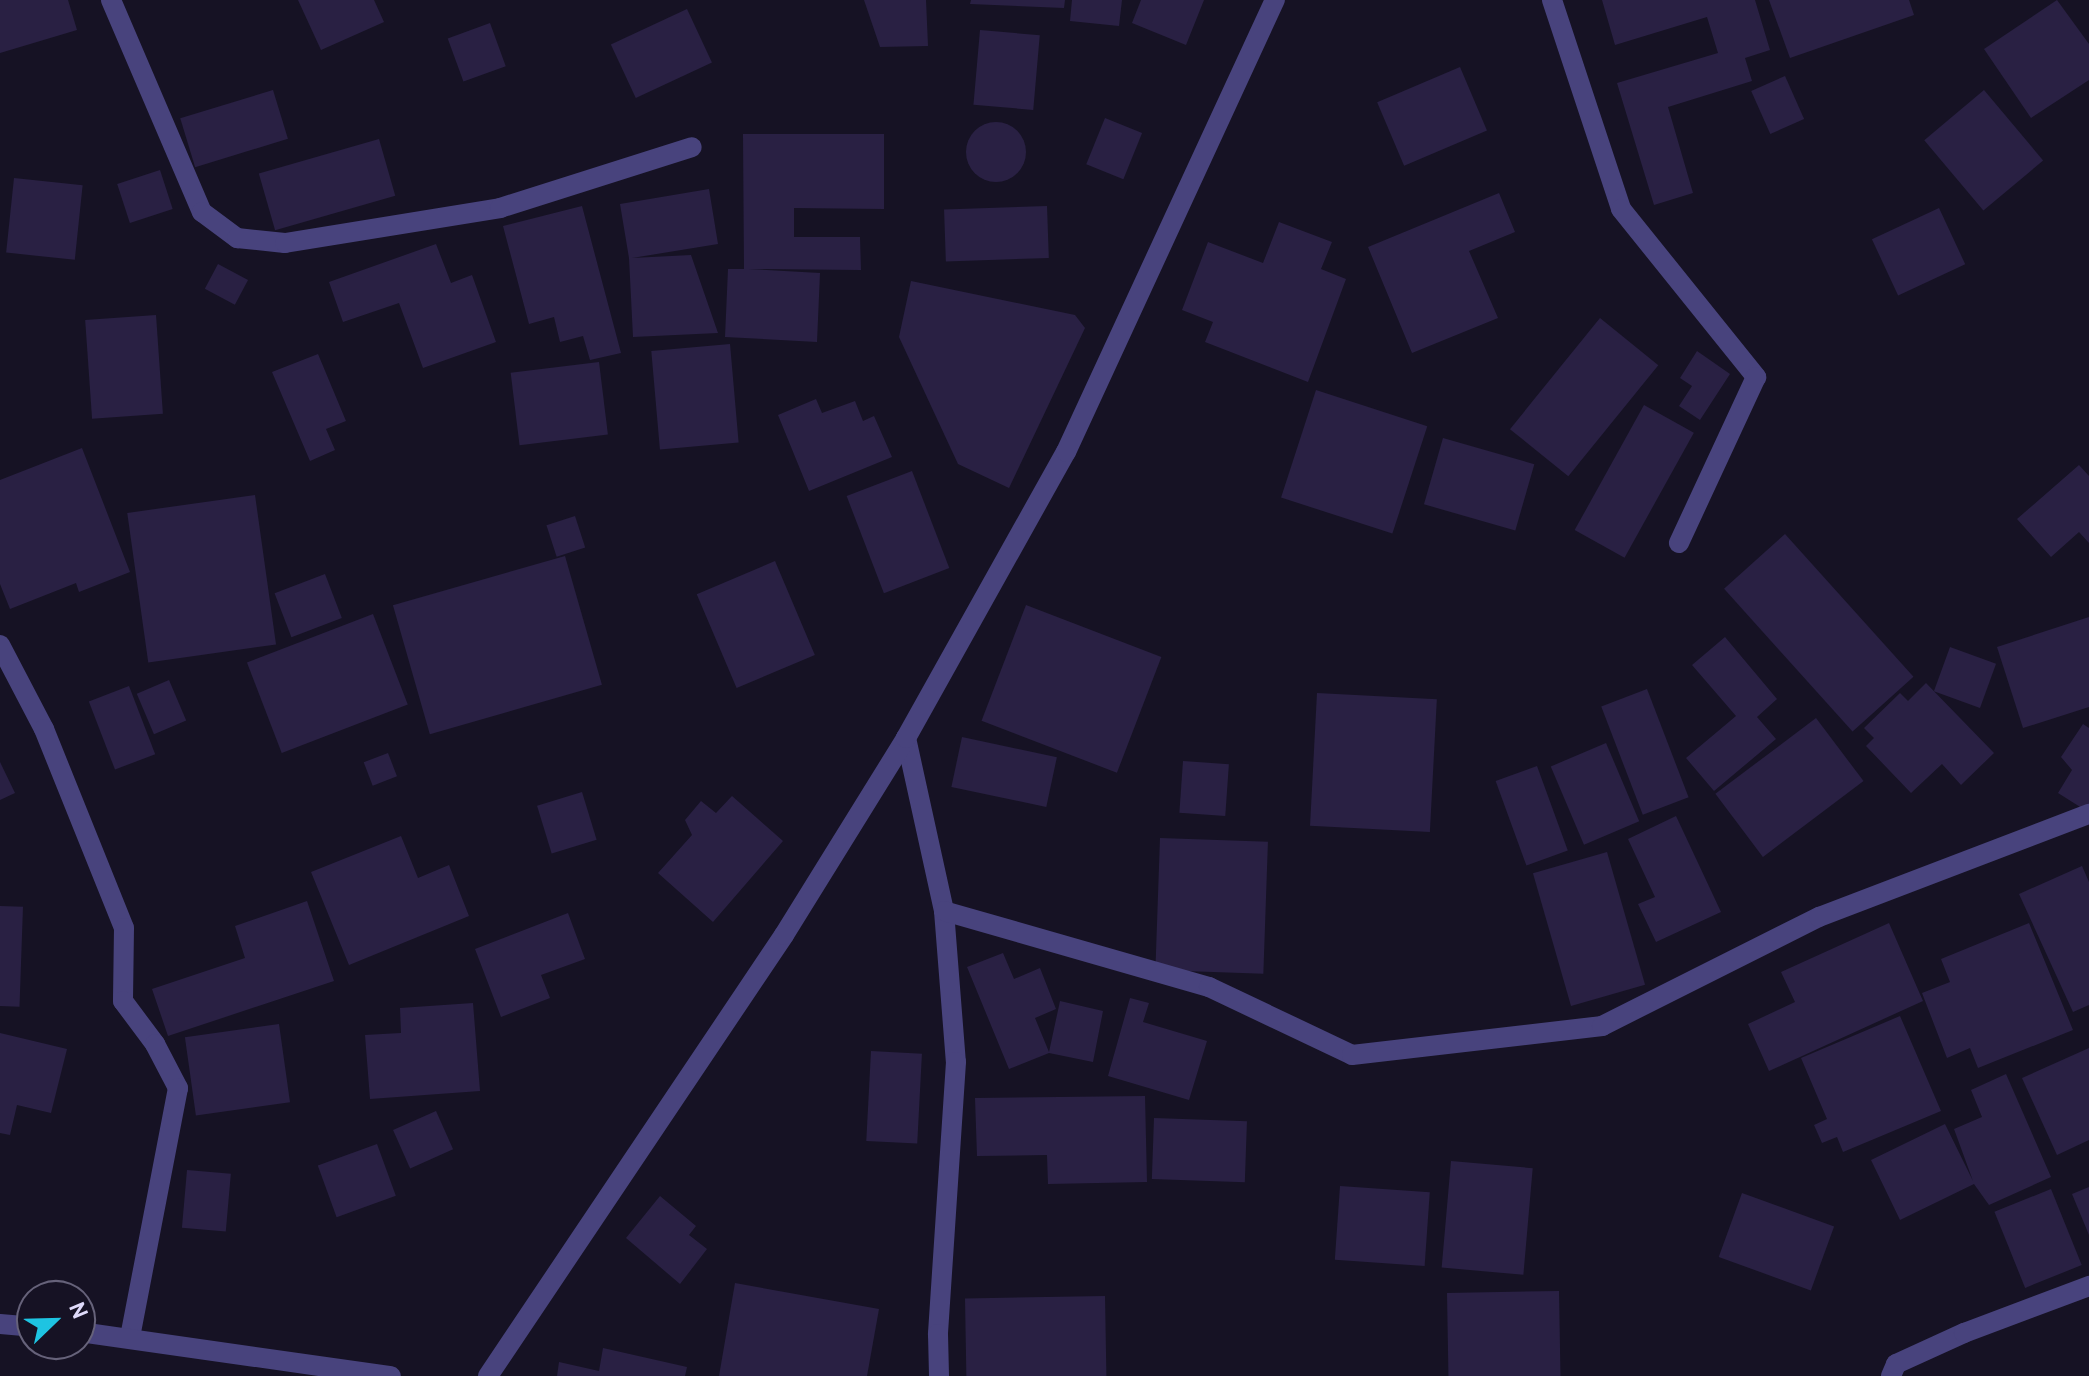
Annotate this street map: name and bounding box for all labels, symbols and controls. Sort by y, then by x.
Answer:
north arrow [16,1280,96,1360]
text: N [61,1299,92,1324]

